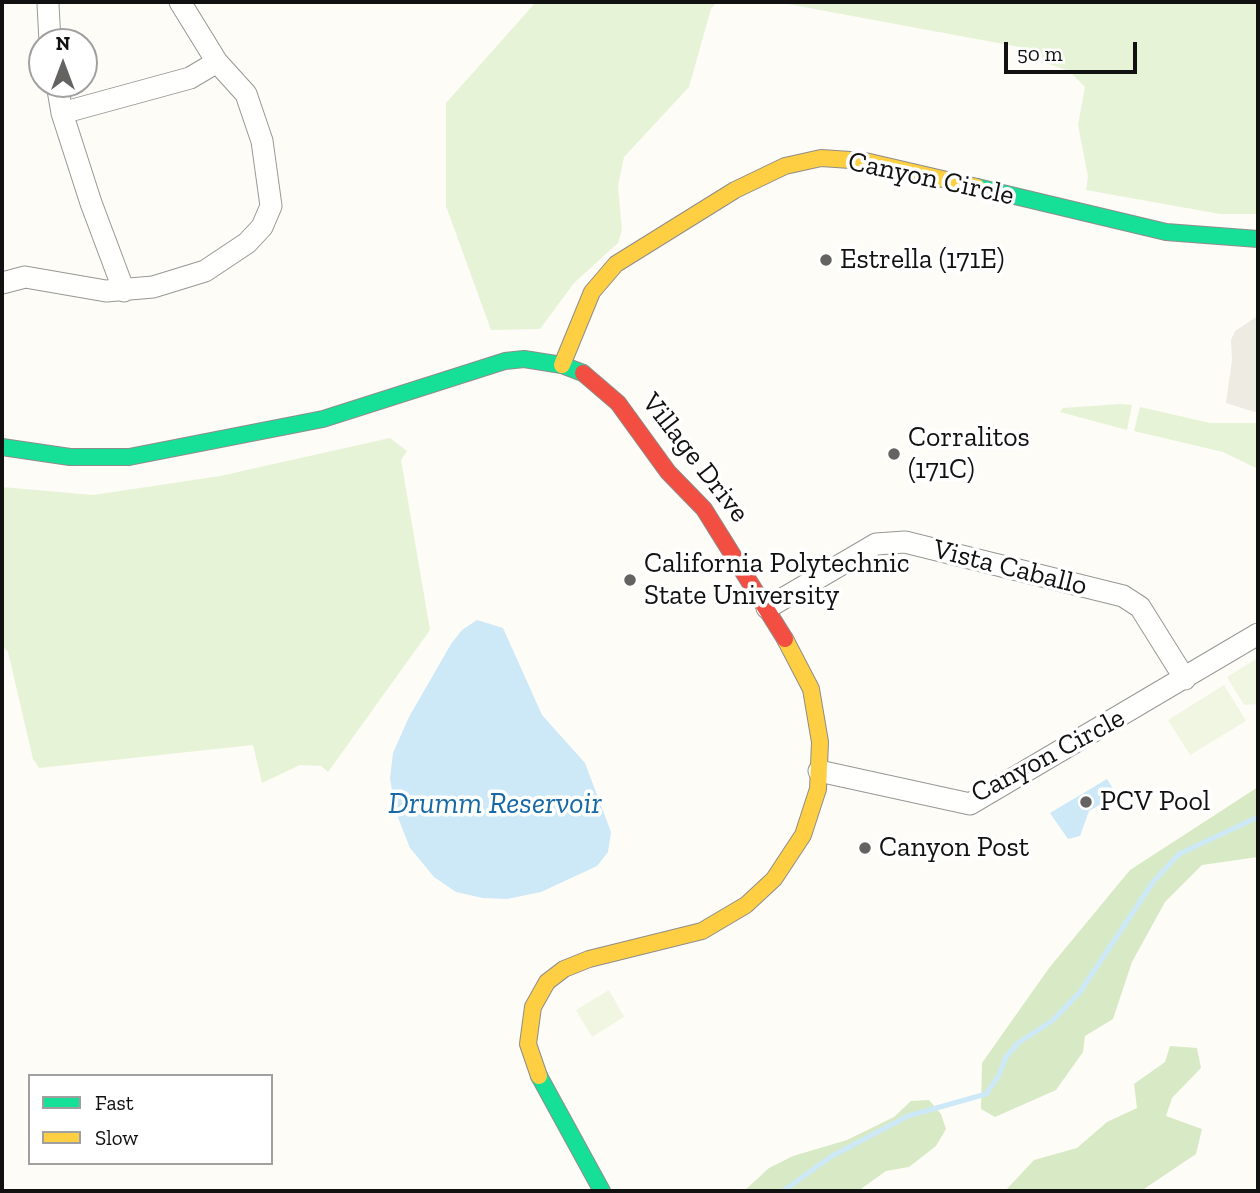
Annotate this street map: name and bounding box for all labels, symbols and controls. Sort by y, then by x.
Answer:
north arrow [28,28,98,98]
scale bar [1008,28,1141,72]
text: N [56,32,70,55]
text: 50 m [1017,41,1063,66]
street label: Canyon Circle [845,145,1017,213]
place label: Estrella (171E) [840,243,1004,277]
marker: Estrella (171E) [818,252,834,268]
street label: Village Drive [634,387,756,529]
place label: Corralitos (171C) [908,421,1030,487]
marker: Corralitos (171C) [886,446,902,462]
street label: Vista Caballo [930,533,1090,603]
place label: California Polytechnic State University [644,547,910,613]
marker: California Polytechnic State University [622,572,638,588]
street label: Canyon Circle [966,702,1130,810]
place label: PCV Pool [1100,785,1210,819]
water label: Drumm Reservoir [388,786,602,822]
marker: PCV Pool [1078,794,1094,810]
place label: Canyon Post [879,831,1029,865]
marker: Canyon Post [857,840,873,856]
legend [28,1074,273,1165]
text: Fast [95,1090,134,1115]
text: Slow [95,1125,138,1150]

